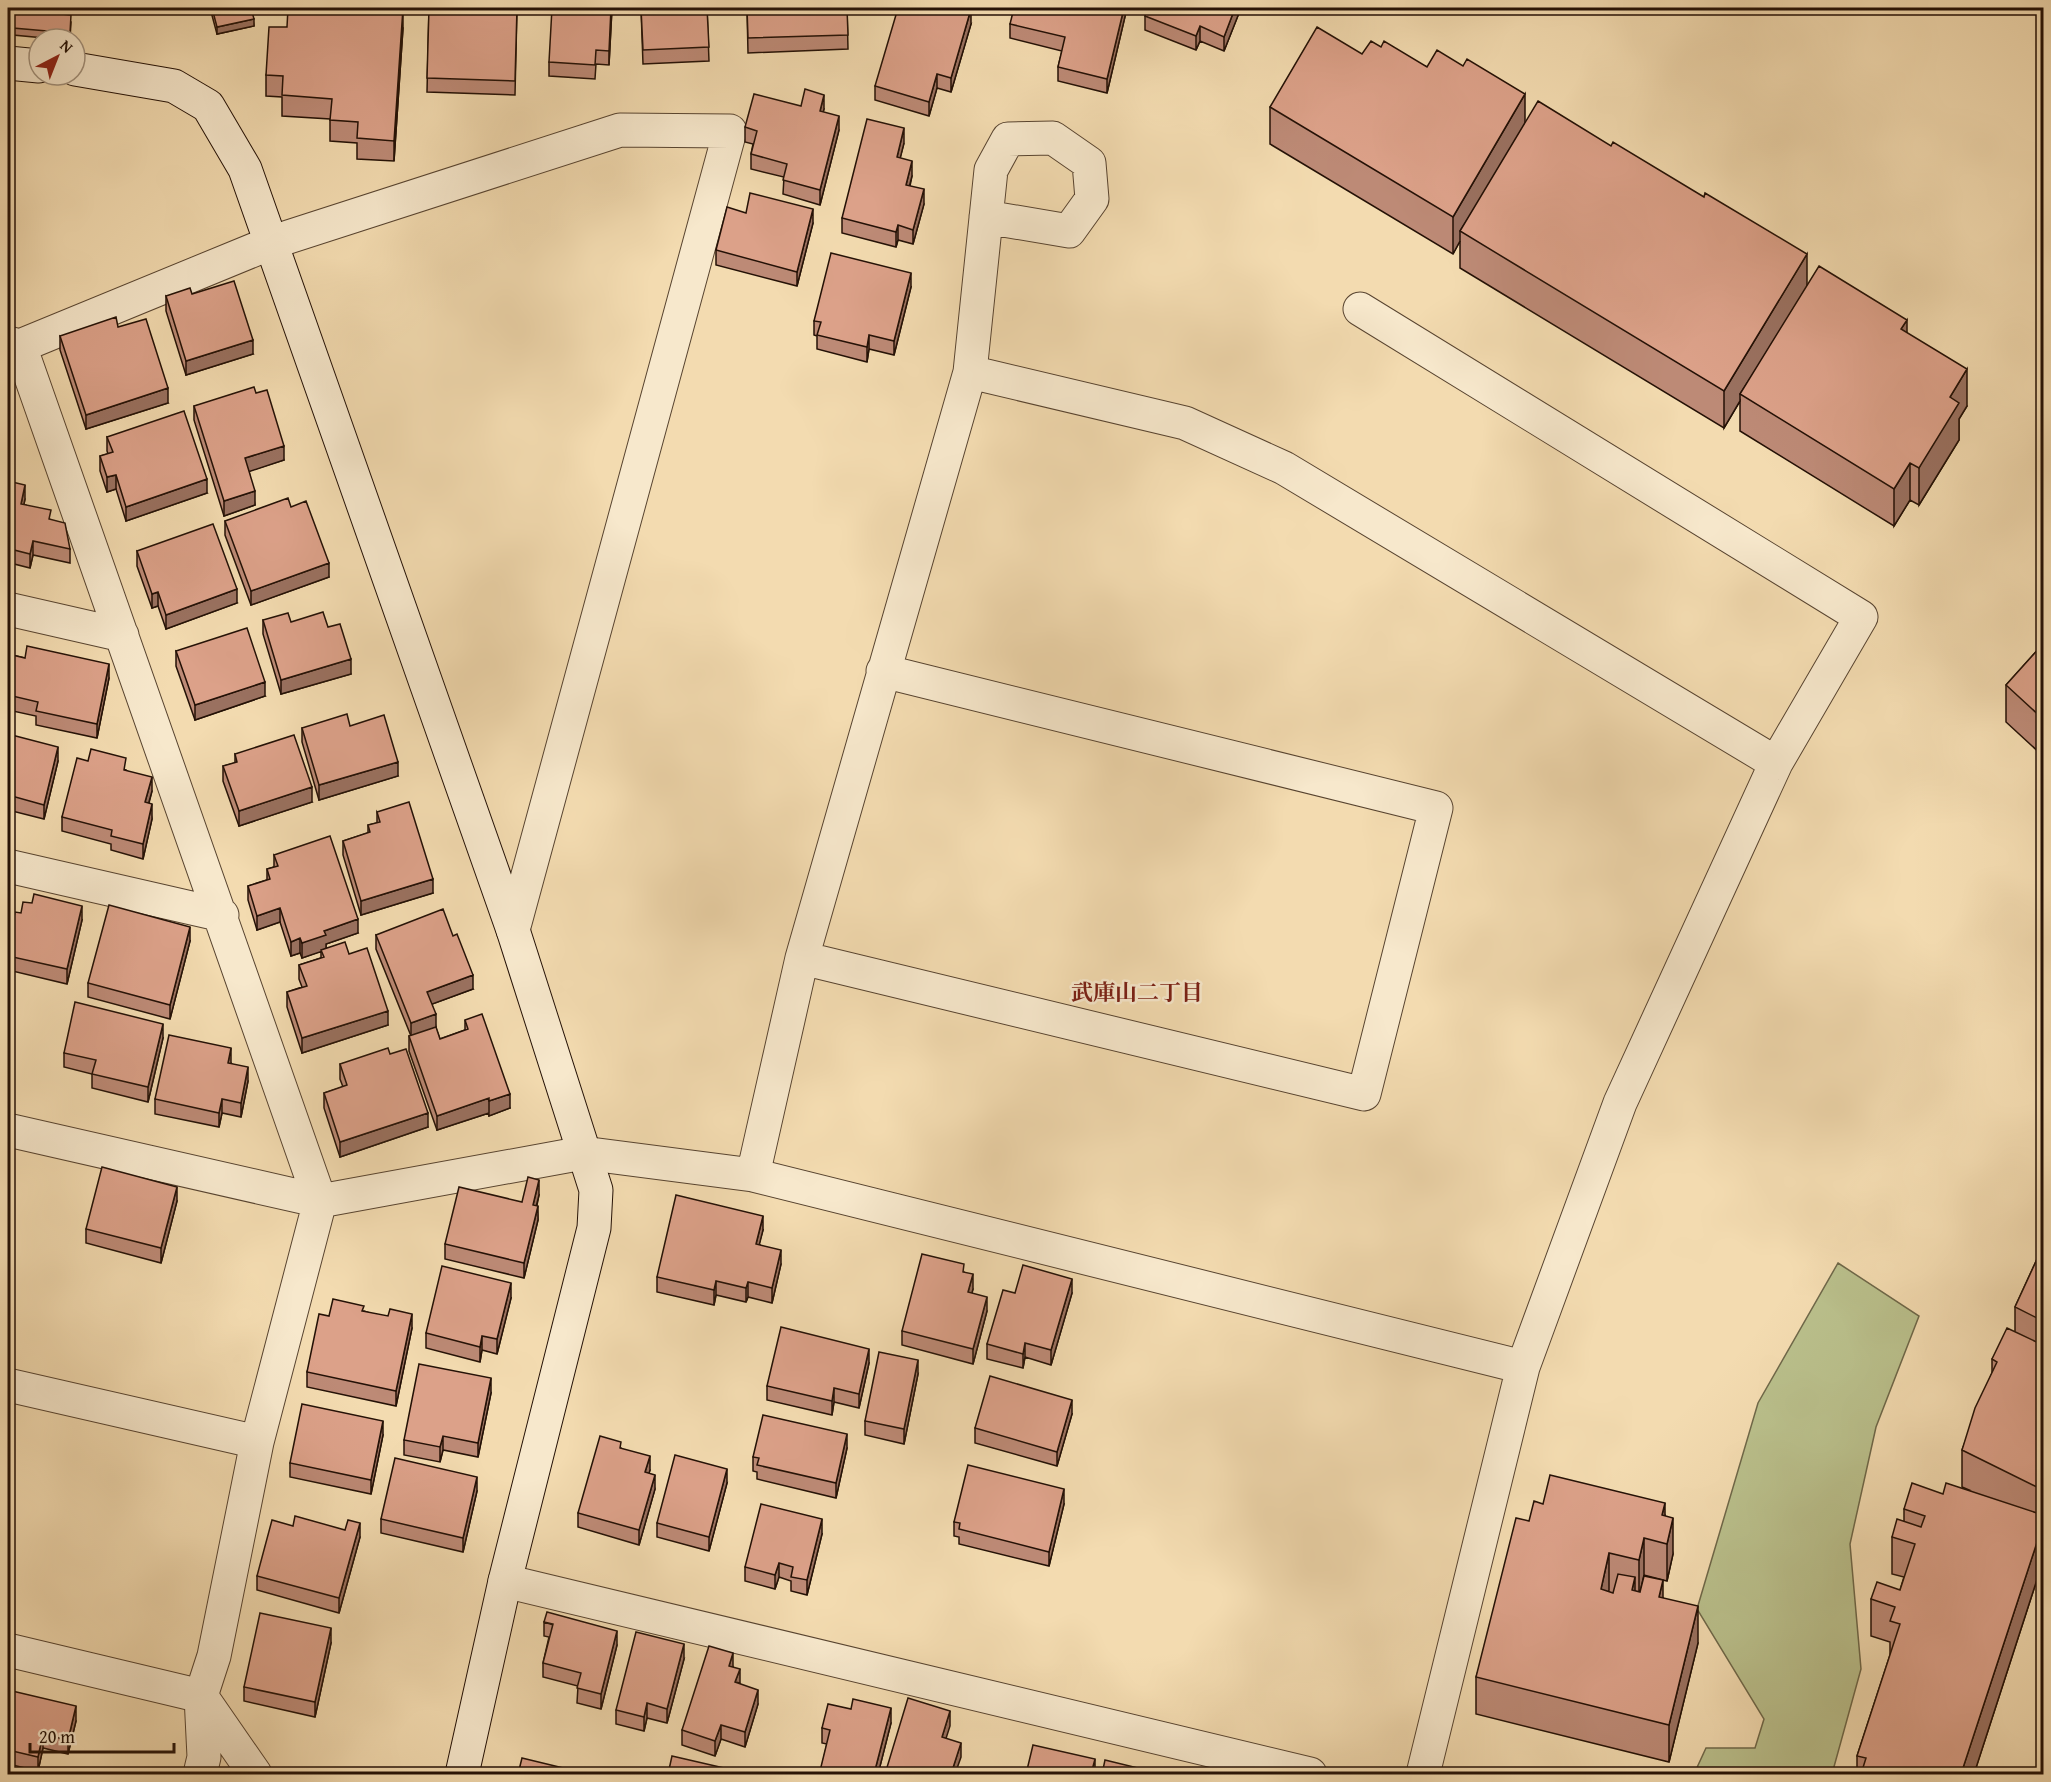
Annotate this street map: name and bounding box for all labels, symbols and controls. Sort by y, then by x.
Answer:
north arrow [27,27,87,87]
text: N [55,33,79,59]
district label: 武庫山二丁目 [1071,976,1203,1008]
scale bar [30,1716,174,1754]
text: 20 m [39,1723,75,1750]

